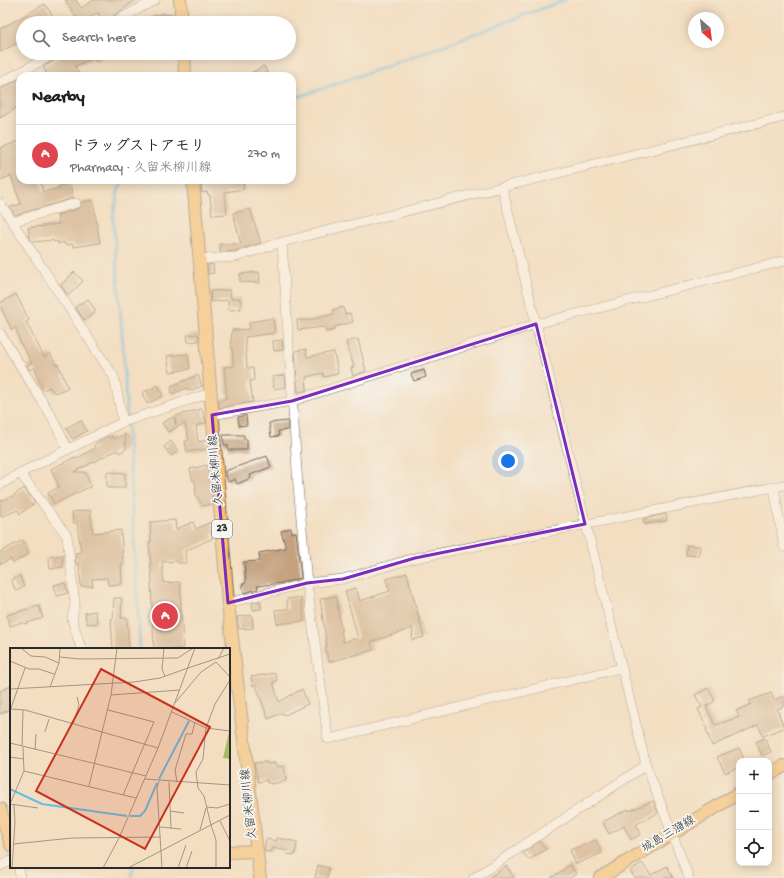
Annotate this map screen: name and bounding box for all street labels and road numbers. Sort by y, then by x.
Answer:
street label: 久留米柳川線 [206,434,227,507]
road number: 23 [212,520,232,538]
street label: 久留米柳川線 [238,767,261,841]
street label: 城島三潴線 [639,813,698,856]

